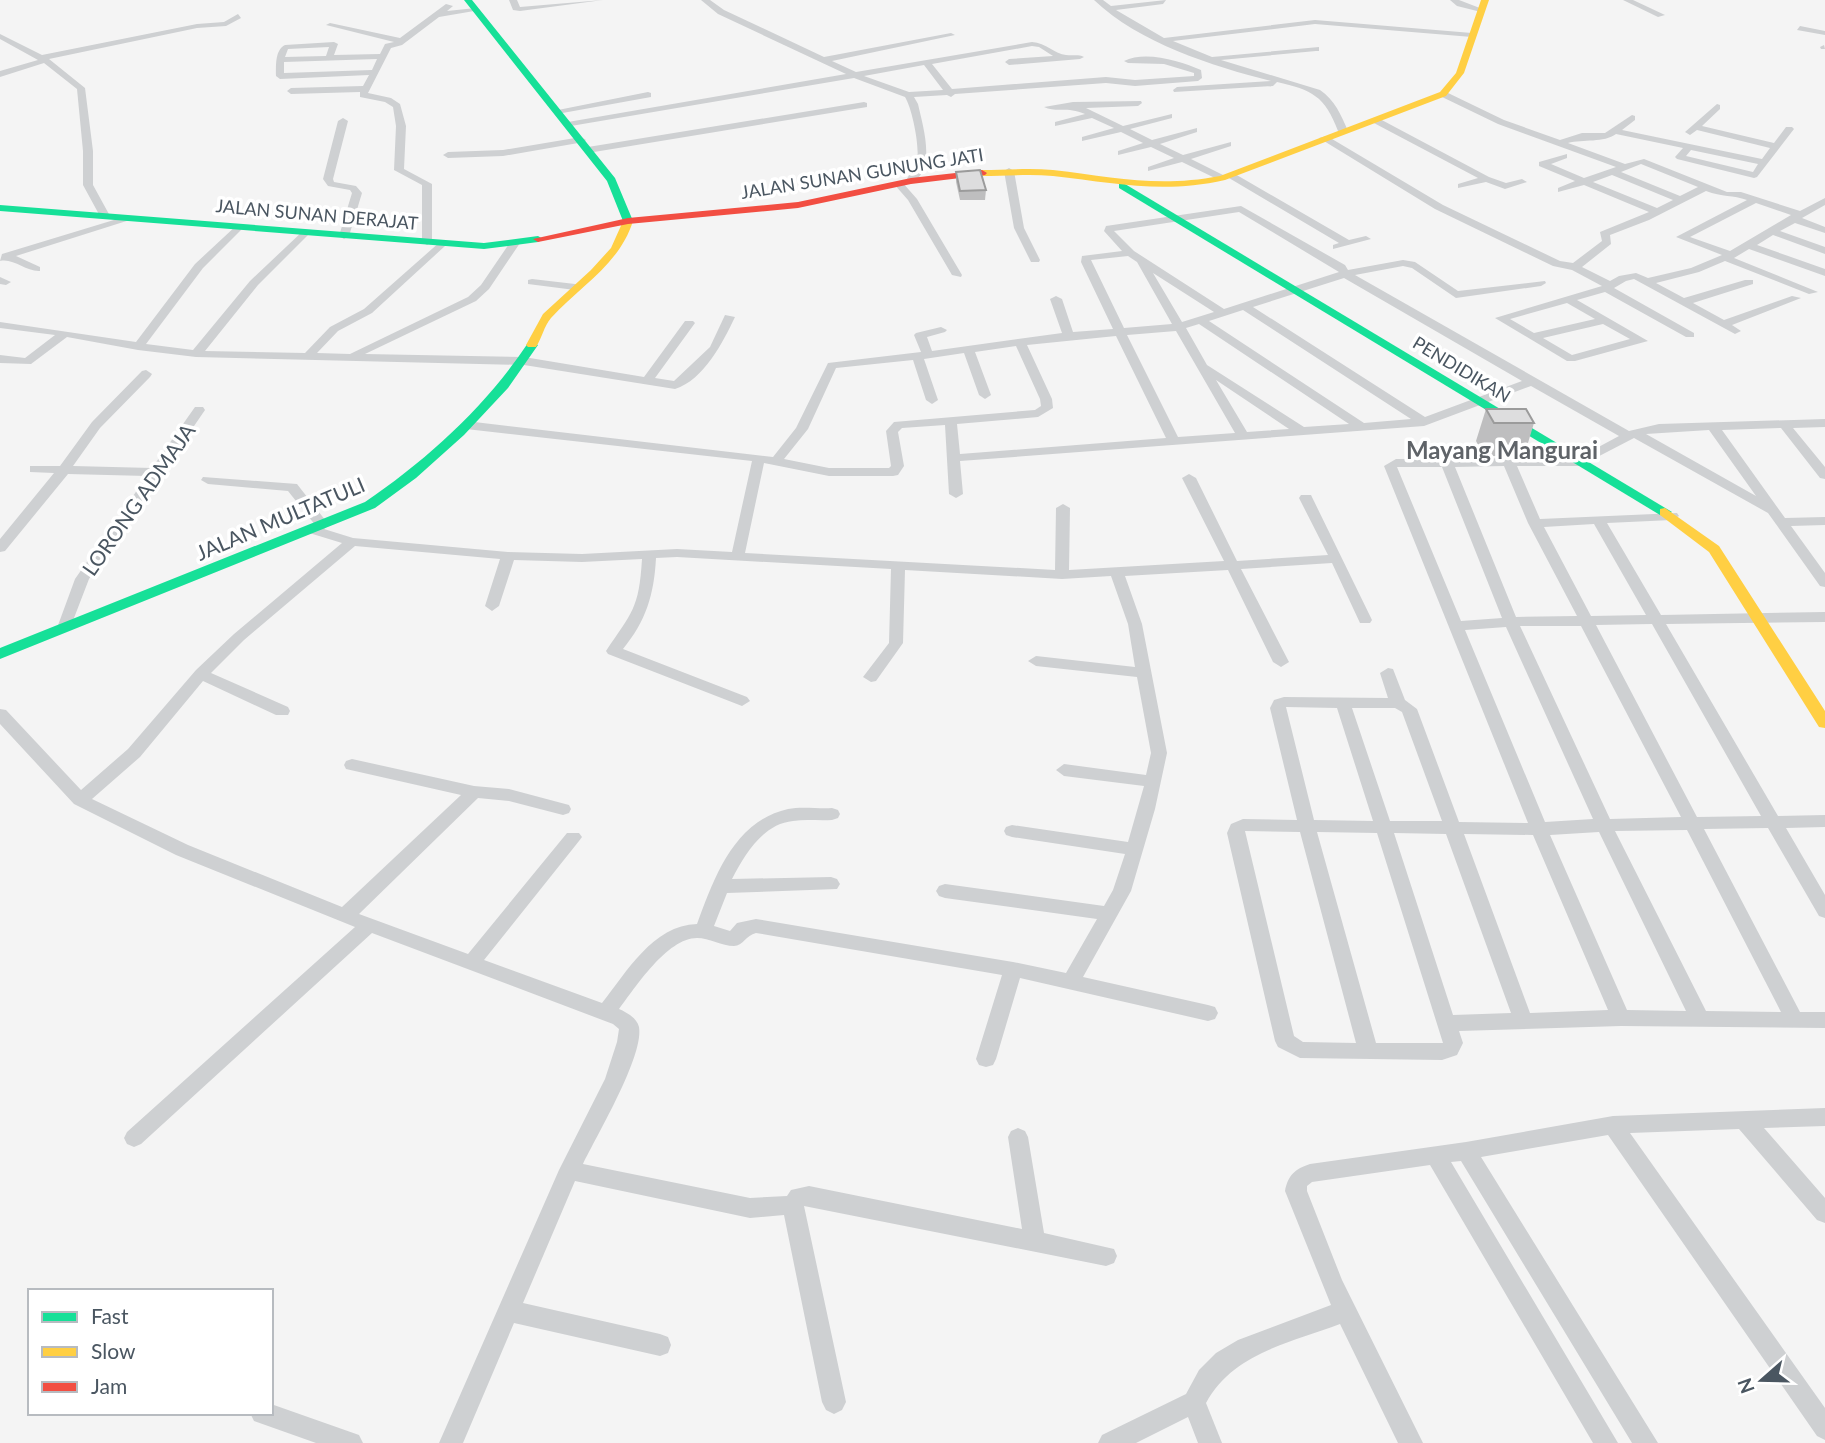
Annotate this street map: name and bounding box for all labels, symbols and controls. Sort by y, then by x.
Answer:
street label: JALAN SUNAN GUNUNG JATI [739,143,985,203]
street label: JALAN SUNAN DERAJAT [215,194,420,234]
street label: PENDIDIKAN [1409,331,1515,407]
street label: LORONG ADMAJA [76,418,200,580]
district label: Mayang Mangurai [1406,435,1598,464]
street label: JALAN MULTATULI [192,471,368,565]
legend [28,1289,273,1415]
text: Fast [91,1303,129,1328]
text: Slow [91,1338,136,1363]
north arrow [1727,1345,1797,1415]
text: Jam [91,1373,127,1398]
text: N [1732,1375,1759,1397]

